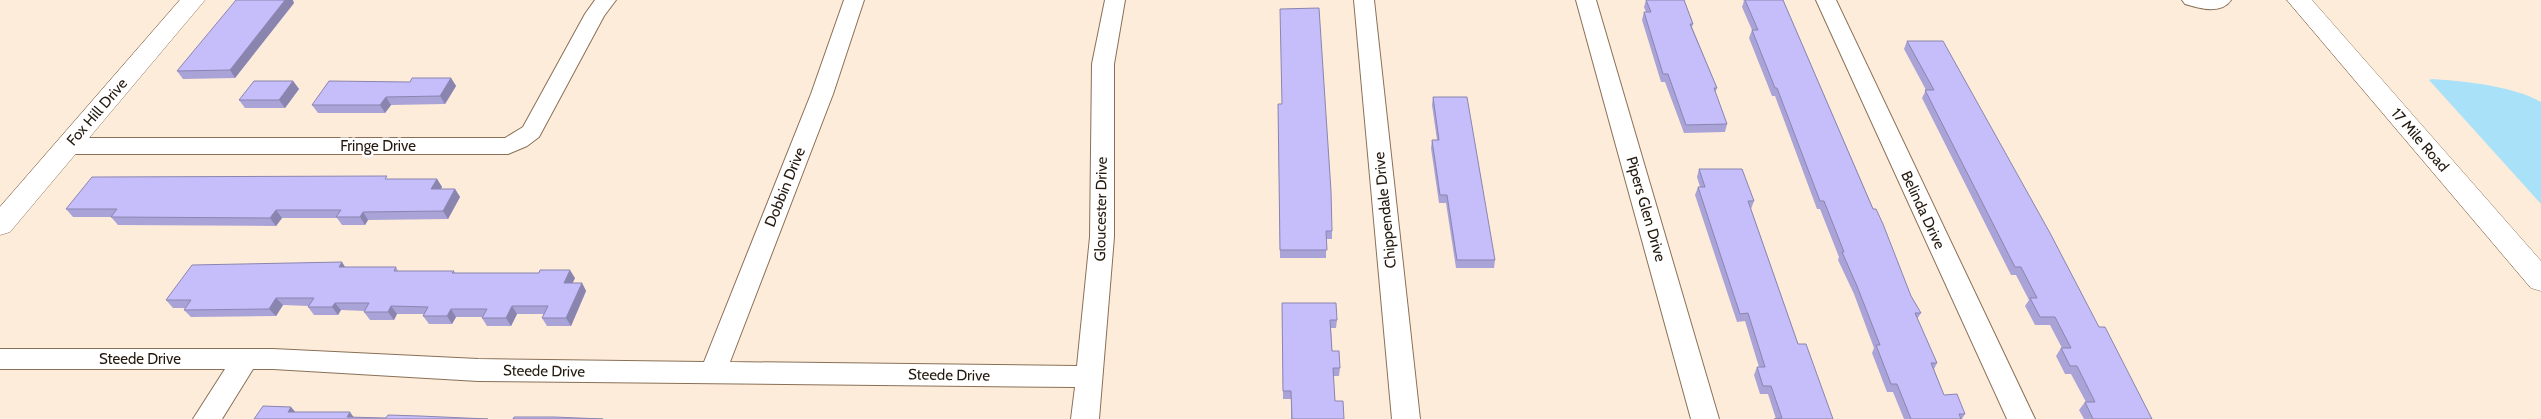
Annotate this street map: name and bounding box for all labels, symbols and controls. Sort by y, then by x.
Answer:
street label: Fox Hill Drive [63,74,131,149]
street label: 17 Mile Road [2388,105,2452,175]
street label: Fringe Drive [340,137,416,155]
street label: Dobbin Drive [761,144,809,229]
street label: Chippendale Drive [1370,151,1400,269]
street label: Pipers Glen Drive [1622,154,1670,264]
street label: Gloucester Drive [1091,156,1111,261]
street label: Belinda Drive [1897,168,1949,252]
street label: Steede Drive [99,350,181,368]
street label: Steede Drive [503,361,585,381]
street label: Steede Drive [908,365,990,385]

